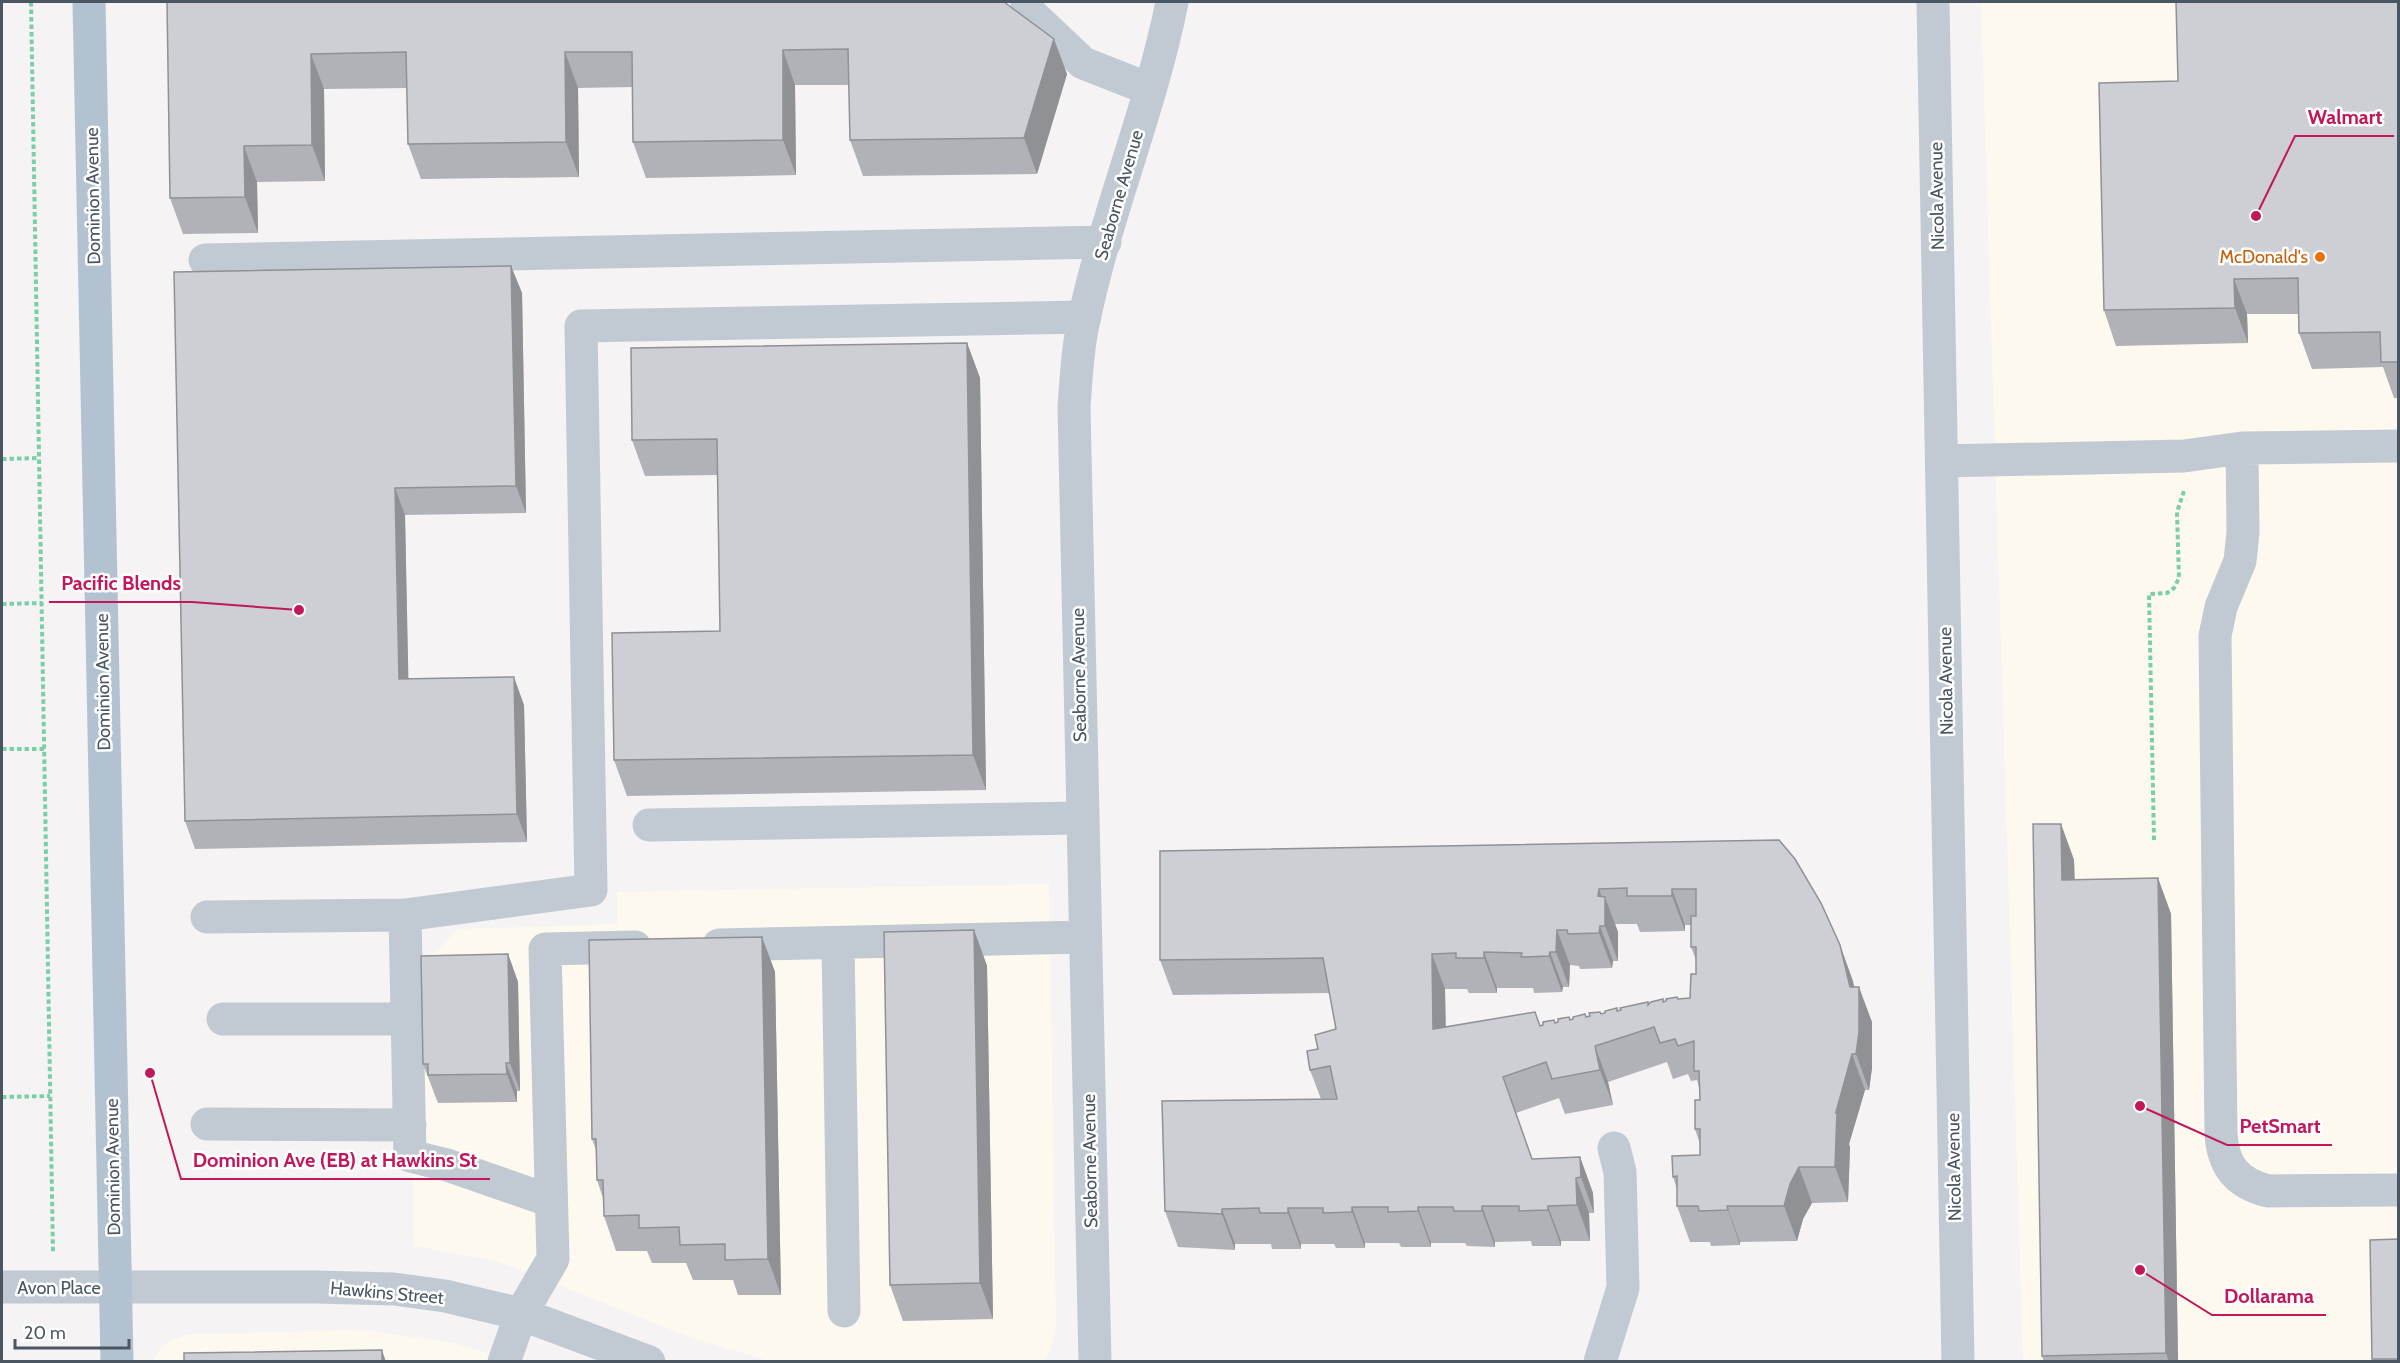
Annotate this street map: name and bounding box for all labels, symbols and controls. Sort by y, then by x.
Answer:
callout: Walmart [2295,98,2394,136]
text: Walmart [2308,105,2382,129]
street label: Dominion Avenue [81,127,105,265]
street label: Seaborne Avenue [1090,127,1148,263]
street label: Nicola Avenue [1925,142,1949,250]
place label: McDonald's [2220,246,2308,268]
marker: McDonald's [2313,250,2327,264]
callout: Pacific Blends [49,564,192,602]
text: Pacific Blends [61,571,181,595]
street label: Seaborne Avenue [1067,608,1091,742]
street label: Dominion Avenue [91,613,115,751]
street label: Nicola Avenue [1934,627,1958,735]
street label: Seaborne Avenue [1078,1094,1102,1228]
street label: Dominion Avenue [101,1098,125,1236]
callout: PetSmart [2227,1107,2332,1145]
street label: Nicola Avenue [1942,1113,1966,1221]
text: PetSmart [2239,1114,2321,1138]
callout: Dominion Ave (EB) at Hawkins St [181,1141,490,1179]
text: Dominion Ave (EB) at Hawkins St [193,1148,477,1172]
street label: Avon Place [17,1277,101,1299]
street label: Hawkins Street [329,1277,445,1309]
callout: Dollarama [2212,1277,2326,1315]
text: Dollarama [2224,1284,2314,1308]
scale bar [15,1312,129,1350]
text: 20 m [24,1322,66,1344]

